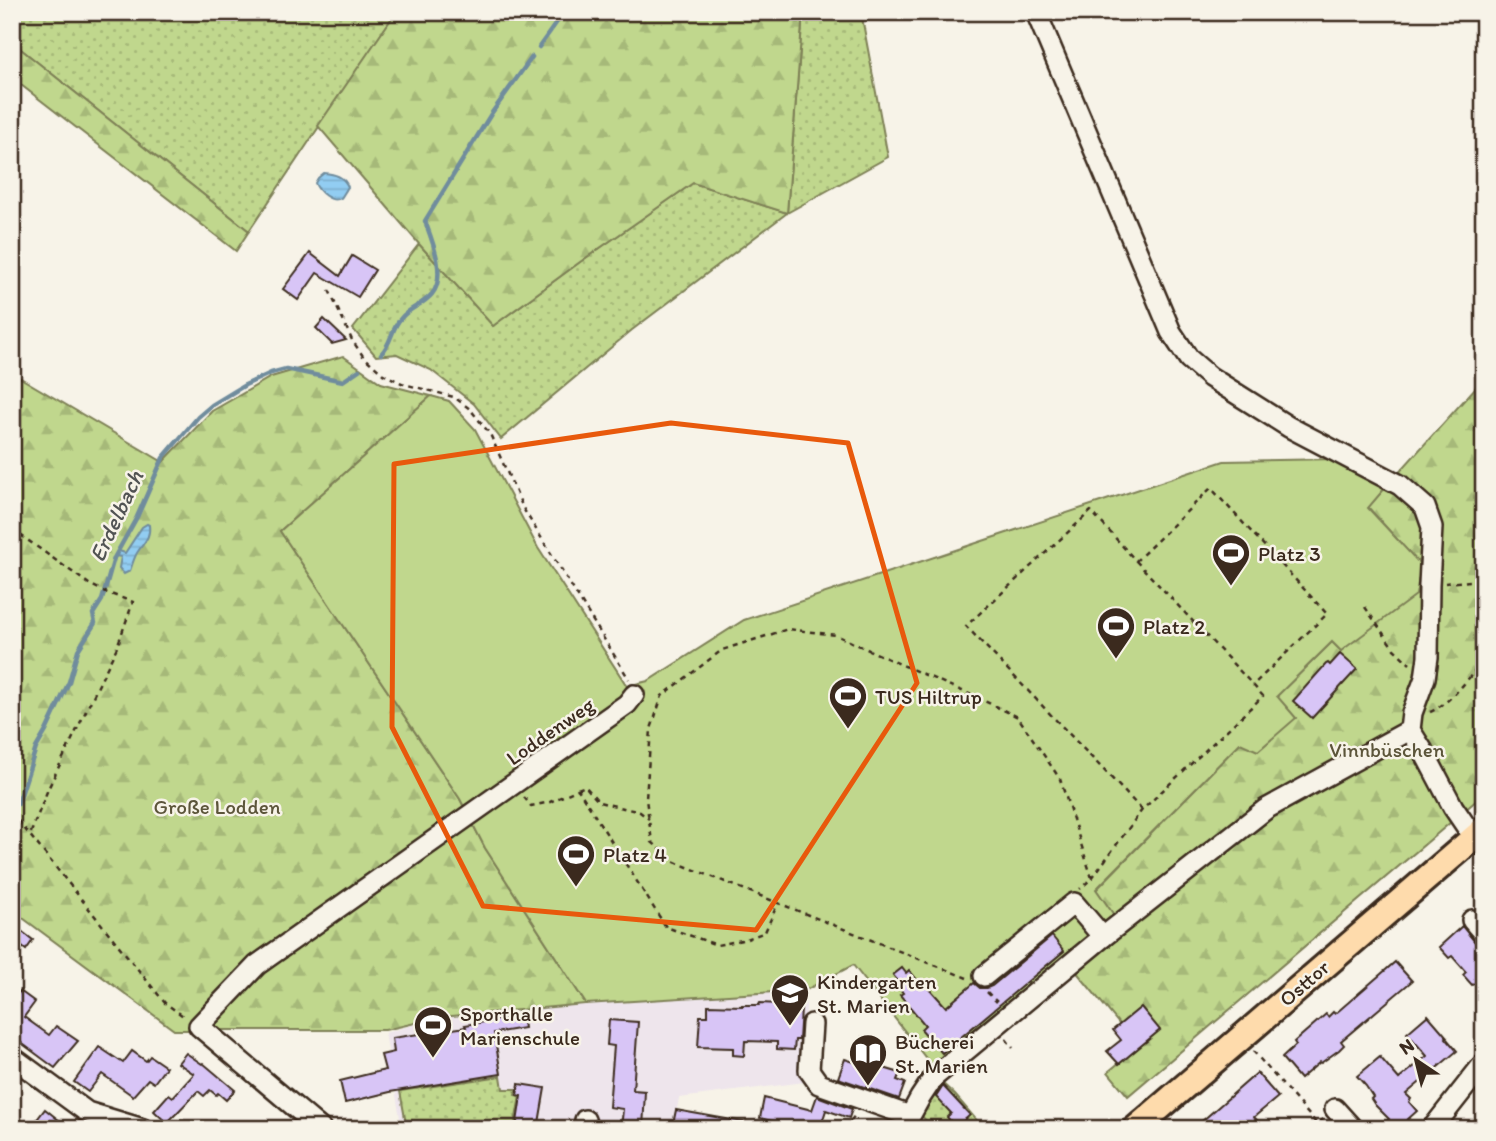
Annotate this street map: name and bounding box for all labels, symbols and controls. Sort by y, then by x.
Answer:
water label: Erdelbach [83,465,150,566]
sports icon: Platz 3 [1210,532,1252,587]
place label: Platz 3 [1258,541,1321,566]
sports icon: Platz 2 [1095,605,1137,660]
place label: Platz 2 [1143,614,1205,639]
sports icon: TUS Hiltrup [827,675,869,730]
place label: TUS Hiltrup [875,684,982,709]
street label: Loddenweg [501,692,599,770]
park label: Vinnbüschen [1329,737,1445,762]
park label: Große Lodden [153,794,281,819]
sports icon: Platz 4 [555,833,597,888]
place label: Platz 4 [603,842,667,867]
street label: Osttor [1274,954,1334,1012]
place label: Kindergarten St. Marien [817,969,937,1018]
school or university icon: Kindergarten St. Marien [769,972,811,1027]
place label: Sporthalle Marienschule [460,1001,580,1050]
sports icon: Sporthalle Marienschule [412,1004,454,1059]
north arrow [1380,1026,1450,1096]
place label: Bücherei St. Marien [895,1029,988,1078]
library icon: Bücherei St. Marien [847,1032,889,1087]
text: N [1395,1033,1418,1060]

